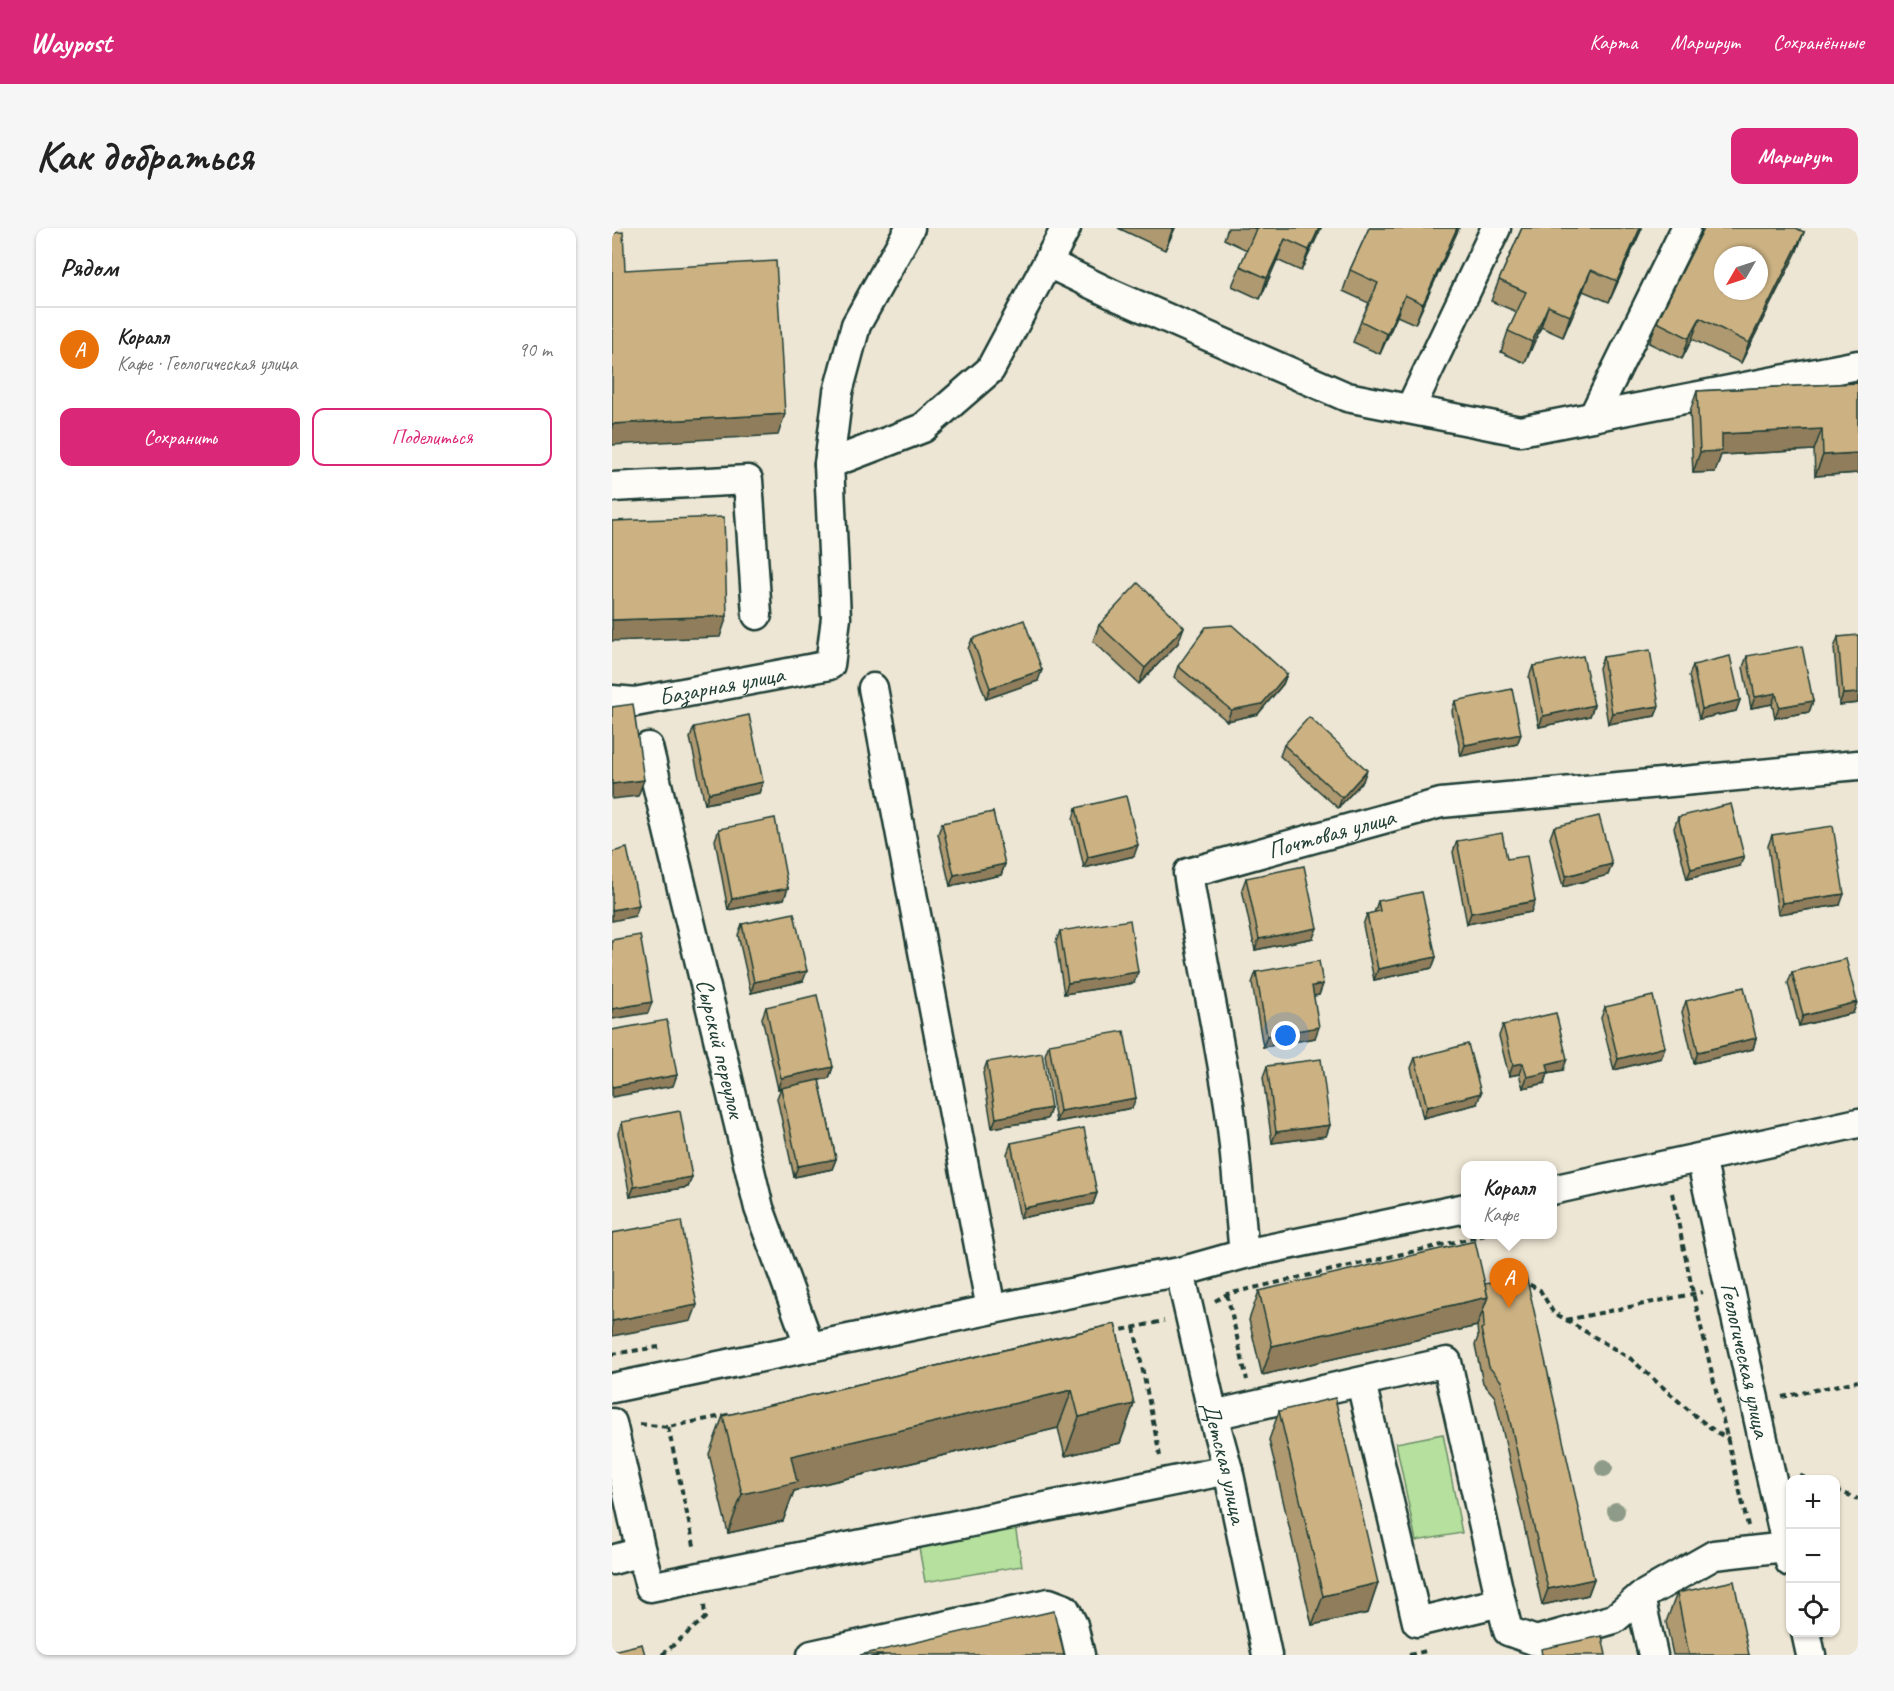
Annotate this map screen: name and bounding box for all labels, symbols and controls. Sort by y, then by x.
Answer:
text: Waypost [30,25,111,60]
text: Карта [1589,29,1638,55]
text: Маршрут [1671,29,1740,55]
text: Сохранённые [1773,29,1864,55]
button: Маршрут [1731,128,1858,184]
text: Как добраться [36,130,253,183]
north arrow [1714,246,1768,300]
text: Рядом [60,251,118,284]
text: Коралл [117,323,169,351]
text: A [74,337,85,362]
text: 90 m [518,337,552,362]
text: Кафе · Геологическая улица [117,351,297,376]
button: Сохранить [60,408,300,466]
button: Поделиться [312,408,552,466]
street label: Базарная улица [656,659,788,712]
street label: Почтовая улица [1264,801,1400,865]
street label: Сырский переулок [689,976,752,1123]
your location [1271,1021,1300,1050]
popup [1461,1161,1557,1239]
text: Коралл [1483,1174,1535,1202]
text: Кафе [1483,1202,1518,1227]
pin: A [1490,1258,1528,1308]
street label: Геологическая улица [1714,1280,1778,1442]
street label: Детская улица [1195,1399,1254,1528]
map controls [1786,1475,1840,1637]
button: + [1786,1475,1840,1529]
button: − [1786,1529,1840,1583]
button: locate [1786,1583,1840,1637]

